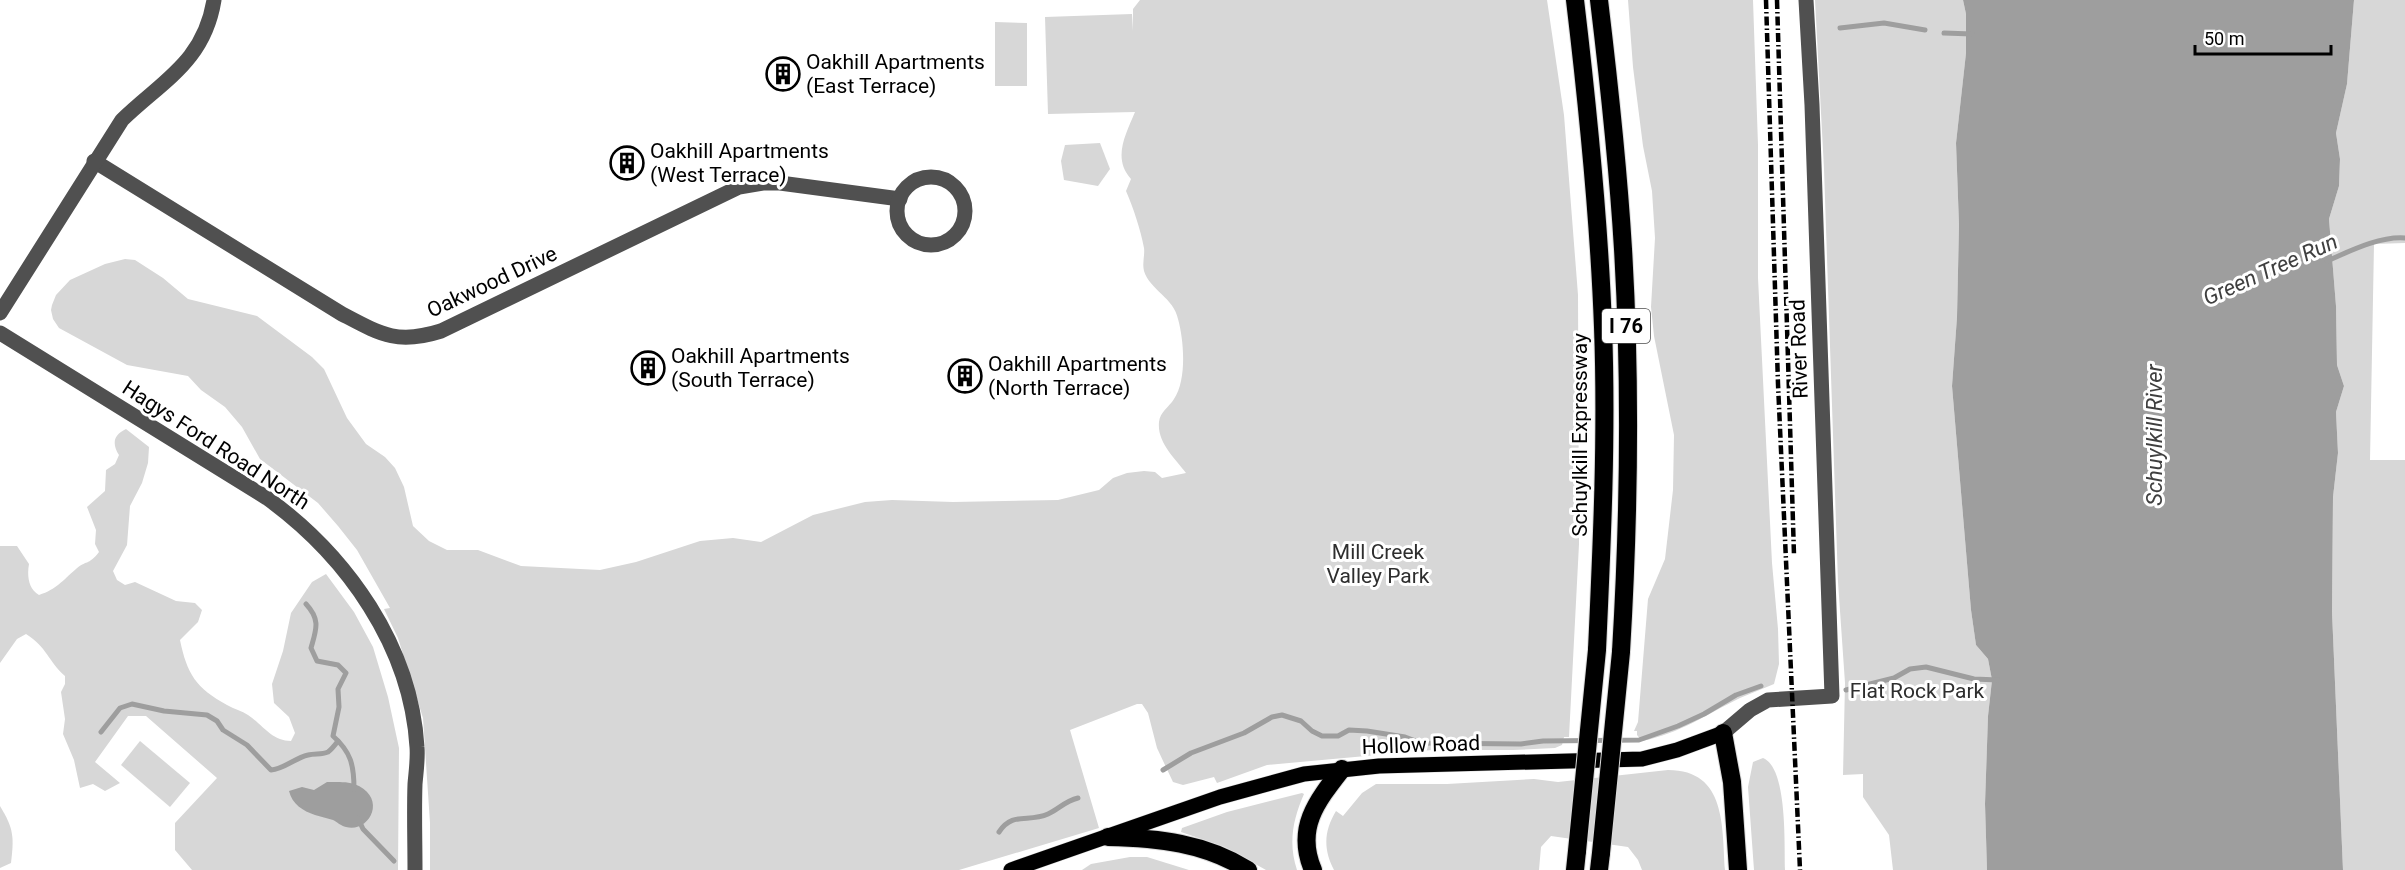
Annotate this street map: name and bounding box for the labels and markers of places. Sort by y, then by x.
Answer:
place label: Oakhill Apartments (East Terrace) [806,50,985,98]
building icon: Oakhill Apartments (East Terrace) [765,56,801,92]
place label: Oakhill Apartments (West Terrace) [650,139,829,187]
building icon: Oakhill Apartments (West Terrace) [609,145,645,181]
place label: Oakhill Apartments (South Terrace) [671,344,850,392]
building icon: Oakhill Apartments (South Terrace) [630,350,666,386]
place label: Oakhill Apartments (North Terrace) [988,352,1167,400]
building icon: Oakhill Apartments (North Terrace) [947,358,983,394]

